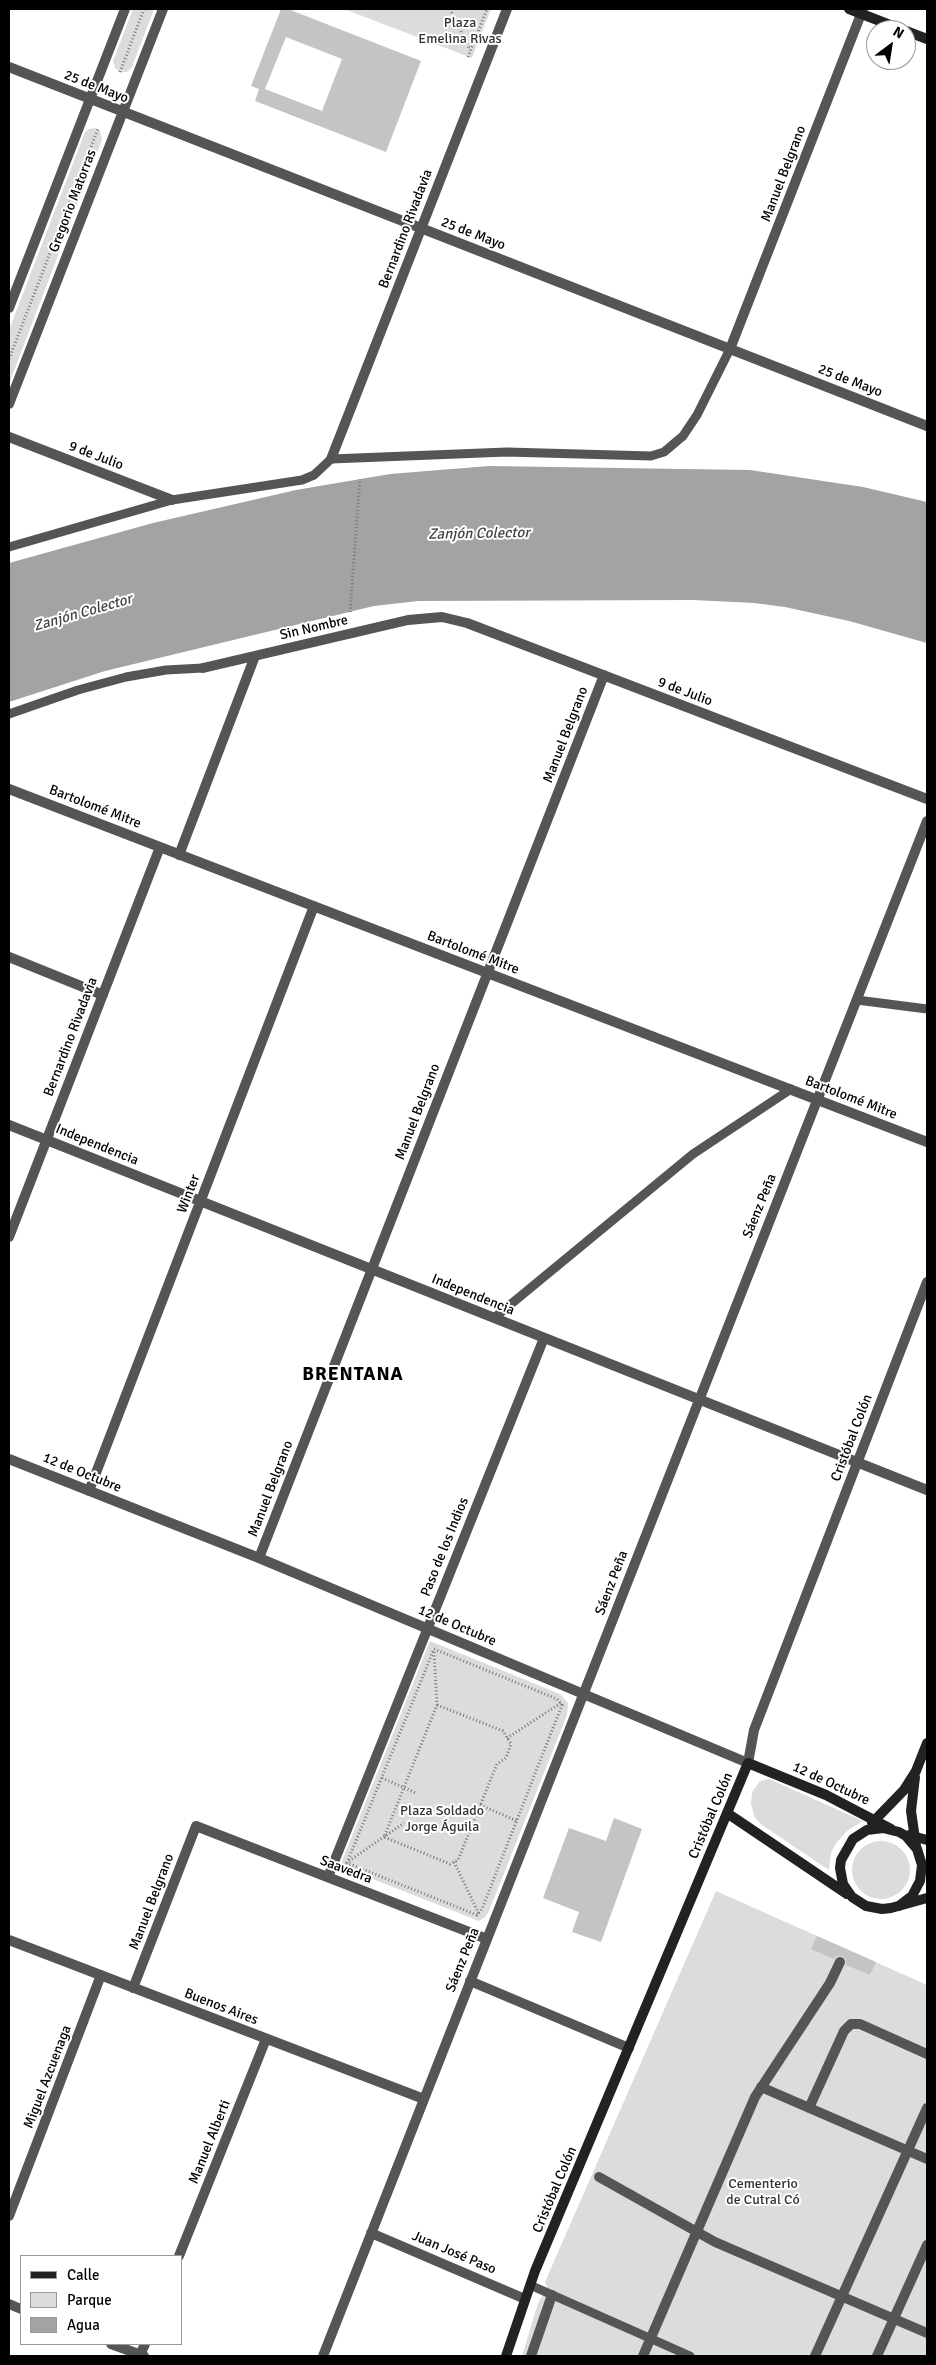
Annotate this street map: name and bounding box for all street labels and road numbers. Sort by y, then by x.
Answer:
street label: 25 de Mayo [61,67,131,107]
street label: Manuel Belgrano [758,123,810,225]
street label: Gregorio Matorras [46,147,100,255]
street label: Bernardino Rivadavia [376,167,436,291]
street label: 25 de Mayo [438,214,508,254]
street label: 25 de Mayo [815,361,885,401]
street label: 9 de Julio [66,438,126,474]
street label: Sin Nombre [278,612,350,644]
street label: 9 de Julio [655,674,715,710]
street label: Manuel Belgrano [540,684,592,786]
street label: Bartolomé Mitre [47,782,143,832]
street label: Bartolomé Mitre [425,928,521,978]
street label: Bernardino Rivadavia [41,975,101,1099]
street label: Manuel Belgrano [392,1061,444,1163]
street label: Bartolomé Mitre [803,1073,899,1123]
street label: Independencia [53,1121,141,1169]
street label: Sáenz Peña [739,1171,781,1241]
street label: Winter [174,1172,204,1216]
street label: Independencia [429,1271,517,1319]
street label: Cristóbal Colón [828,1392,876,1484]
street label: Manuel Belgrano [245,1438,297,1540]
street label: 12 de Octubre [40,1450,124,1496]
street label: Paso de los Indios [417,1495,473,1599]
street label: Sáenz Peña [592,1548,632,1618]
street label: 12 de Octubre [415,1602,499,1650]
street label: 12 de Octubre [790,1759,872,1809]
street label: Cristóbal Colón [685,1770,737,1862]
street label: Manuel Belgrano [126,1851,178,1953]
street label: Saavedra [318,1852,374,1888]
street label: Sáenz Peña [442,1925,484,1995]
street label: Buenos Aires [182,1985,260,2029]
street label: Miguel Azcuenaga [21,2023,75,2131]
street label: Manuel Alberti [186,2098,234,2186]
street label: Cristóbal Colón [529,2144,581,2236]
street label: Juan José Paso [409,2228,499,2278]

